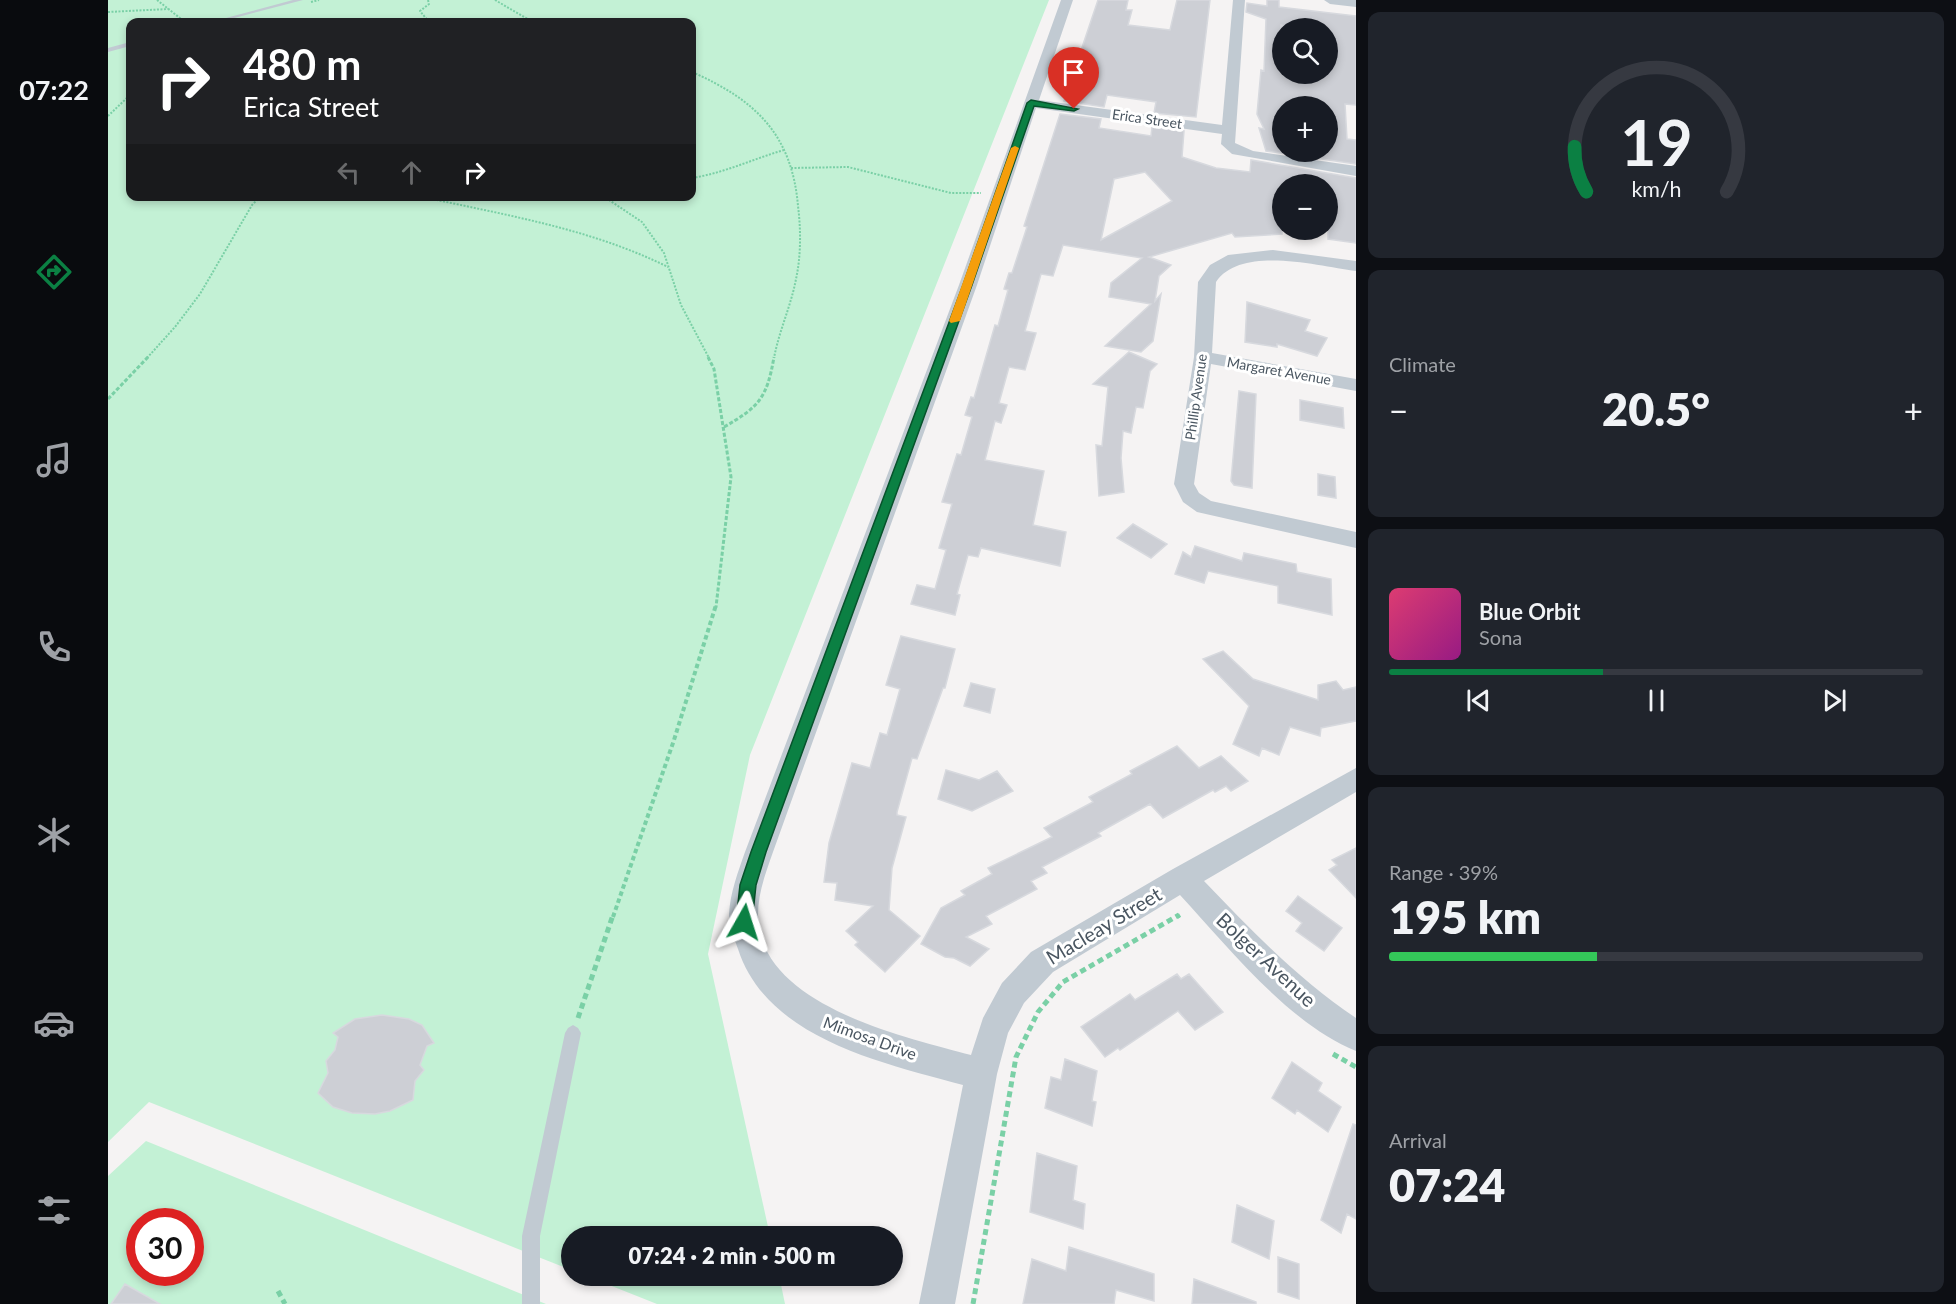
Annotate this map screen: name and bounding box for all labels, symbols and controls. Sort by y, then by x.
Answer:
map controls [1272,18,1338,240]
button: search [1272,18,1338,84]
text: 480 m [243,39,361,89]
icon: right [144,42,222,120]
pin [1048,47,1099,109]
icon: arrive [1057,56,1090,89]
text: 07:22 [19,73,89,106]
text: Erica Street [243,90,379,123]
button: + [1272,96,1338,162]
text: 19 [1620,104,1692,179]
street label: Erica Street [1111,105,1183,132]
icon: left [332,156,365,189]
icon: ahead [395,156,428,189]
icon: right [458,156,491,189]
button: − [1272,174,1338,240]
text: km/h [1631,177,1681,203]
icon: directions [33,251,75,293]
text: Climate [1389,352,1456,376]
street label: Phillip Avenue [1181,353,1210,441]
street label: Margaret Avenue [1226,353,1333,388]
text: 20.5° [1602,382,1710,436]
text: − [1389,390,1408,430]
text: + [1904,390,1923,430]
icon: music [33,439,75,481]
text: Blue Orbit [1479,598,1580,625]
text: Sona [1479,625,1522,649]
icon: phone [33,626,75,668]
icon: previous [1462,684,1495,717]
icon: pause [1640,684,1673,717]
icon: next [1818,684,1851,717]
icon: climate [33,814,75,856]
text: Range · 39% [1389,860,1498,884]
street label: Macleay Street [1041,881,1166,969]
position arrow [712,890,776,954]
text: 195 km [1389,890,1541,944]
street label: Bolger Avenue [1212,907,1321,1011]
icon: car [33,1002,75,1044]
street label: Mimosa Drive [821,1012,919,1063]
text: Arrival [1389,1128,1447,1152]
text: 07:24 [1389,1158,1505,1212]
icon: filters [33,1189,75,1231]
speed limit sign: 30 [126,1208,204,1286]
text: 07:24 · 2 min · 500 m [629,1242,835,1269]

